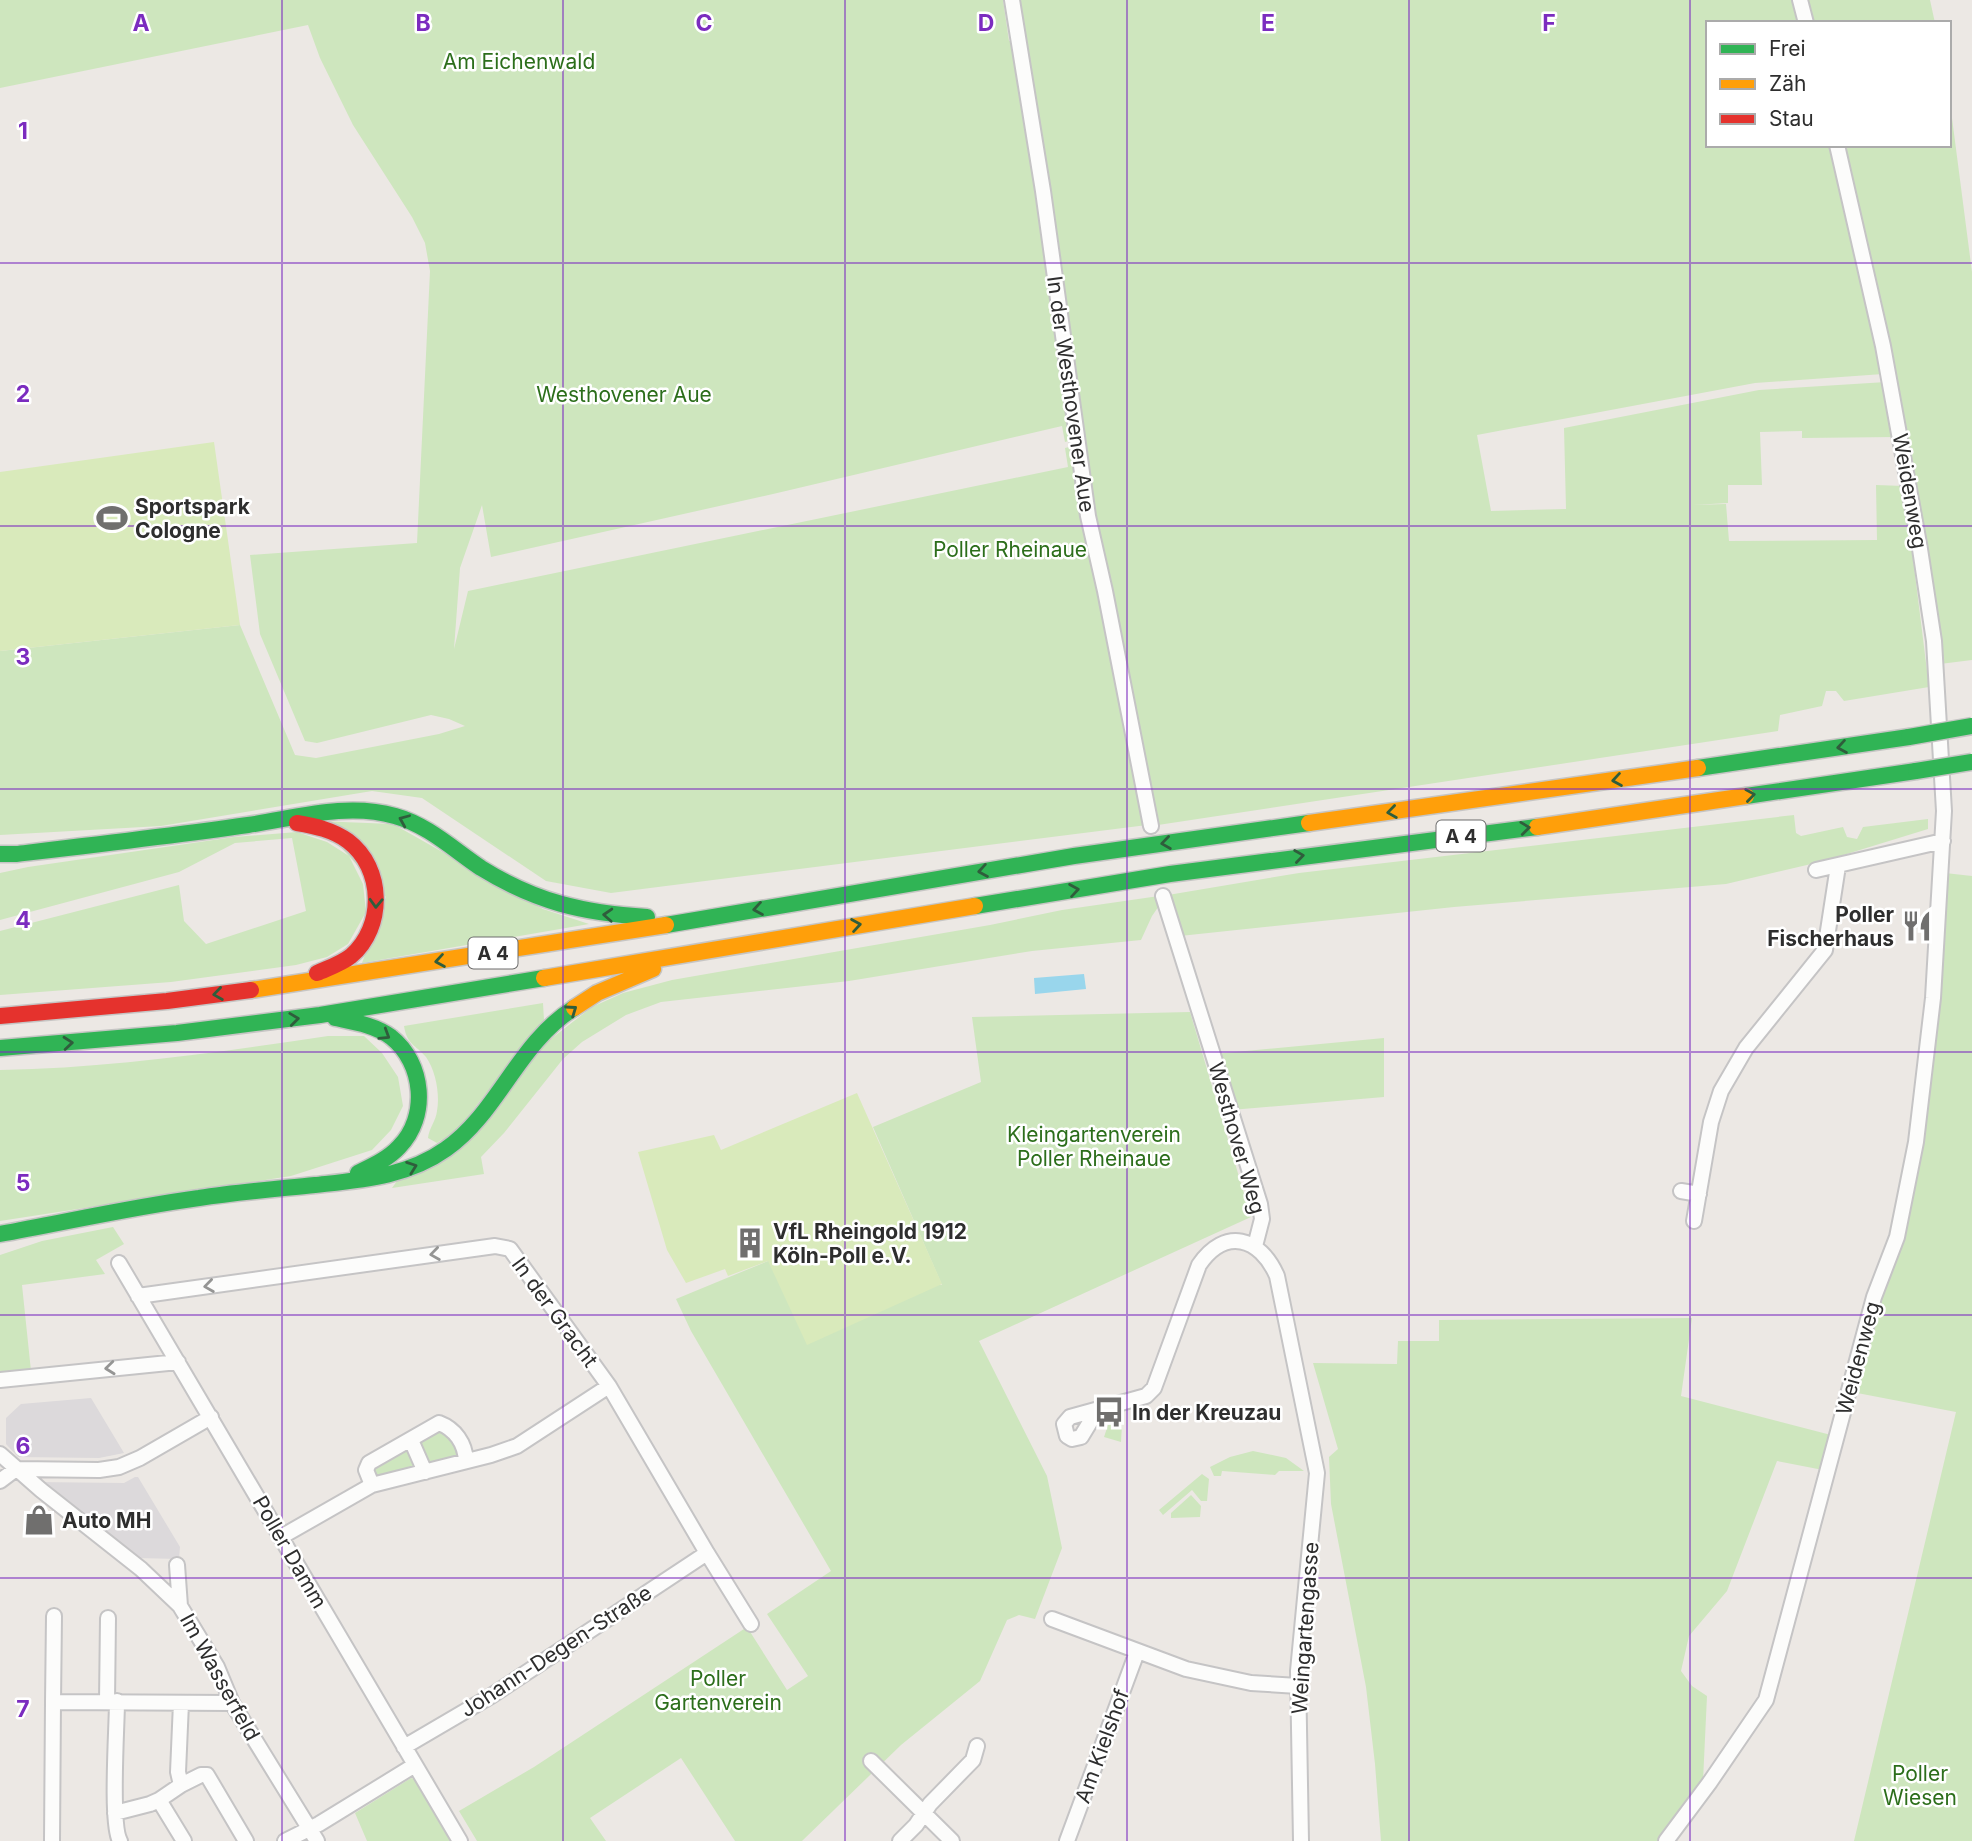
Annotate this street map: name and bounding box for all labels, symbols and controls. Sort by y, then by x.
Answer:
text: A [132,9,150,37]
text: B [415,9,431,37]
text: C [695,9,713,37]
text: D [978,9,994,37]
text: E [1261,9,1275,37]
text: F [1542,9,1556,37]
legend [1706,21,1951,147]
text: Frei [1769,36,1806,61]
park label: Am Eichenwald [443,49,595,74]
text: Zäh [1769,71,1806,96]
text: Stau [1769,106,1814,131]
text: 1 [18,117,28,145]
street label: In der Westhovener Aue [1042,274,1100,514]
text: 2 [16,380,30,408]
park label: Westhovener Aue [536,382,712,407]
street label: Weidenweg [1888,432,1932,550]
place label: Sportspark Cologne [135,494,251,543]
sports icon: Sportspark Cologne [95,501,129,535]
park label: Poller Rheinaue [933,537,1087,562]
text: 3 [16,643,30,671]
one-way arrow [1836,739,1848,754]
one-way arrow [1611,773,1623,788]
one-way arrow [1744,788,1756,803]
one-way arrow [1386,804,1397,819]
one-way arrow [399,815,411,829]
road number: A 4 [1436,820,1486,852]
one-way arrow [1519,820,1531,835]
one-way arrow [1160,835,1172,850]
one-way arrow [1293,849,1305,864]
one-way arrow [977,863,989,878]
one-way arrow [1068,883,1080,898]
one-way arrow [369,898,384,909]
one-way arrow [752,901,764,916]
place label: Poller Fischerhaus [1767,902,1894,951]
text: 4 [15,906,31,934]
one-way arrow [602,908,613,923]
restaurant icon: Poller Fischerhaus [1900,909,1934,943]
one-way arrow [850,918,862,933]
road number: A 4 [468,937,518,968]
one-way arrow [434,953,446,968]
one-way arrow [212,986,224,1001]
one-way arrow [564,1006,576,1018]
one-way arrow [288,1011,300,1026]
one-way arrow [377,1026,390,1039]
one-way arrow [63,1036,74,1051]
street label: Westhover Weg [1203,1059,1271,1217]
park label: Kleingartenverein Poller Rheinaue [1007,1122,1181,1171]
one-way arrow [405,1161,417,1175]
text: 5 [16,1169,30,1197]
place label: VfL Rheingold 1912 Köln-Poll e.V. [773,1219,967,1268]
building icon: VfL Rheingold 1912 Köln-Poll e.V. [733,1226,767,1260]
one-way arrow [429,1246,441,1261]
street label: In der Gracht [507,1252,603,1372]
one-way arrow [204,1278,215,1293]
street label: Weidenweg [1831,1299,1885,1417]
one-way arrow [104,1360,116,1375]
bus stop icon: In der Kreuzau [1092,1395,1126,1429]
place label: In der Kreuzau [1132,1400,1281,1425]
text: 6 [16,1432,30,1460]
street label: Poller Damm [248,1491,332,1613]
shop icon: Auto MH [22,1503,56,1537]
place label: Auto MH [62,1508,151,1533]
street label: Weingartengasse [1287,1541,1323,1715]
street label: Johann-Degen-Straße [456,1580,656,1722]
street label: Im Wasserfeld [175,1609,265,1745]
park label: Poller Gartenverein [654,1666,782,1715]
street label: Am Kielshof [1070,1685,1134,1806]
text: 7 [16,1695,30,1723]
park label: Poller Wiesen [1883,1761,1957,1810]

